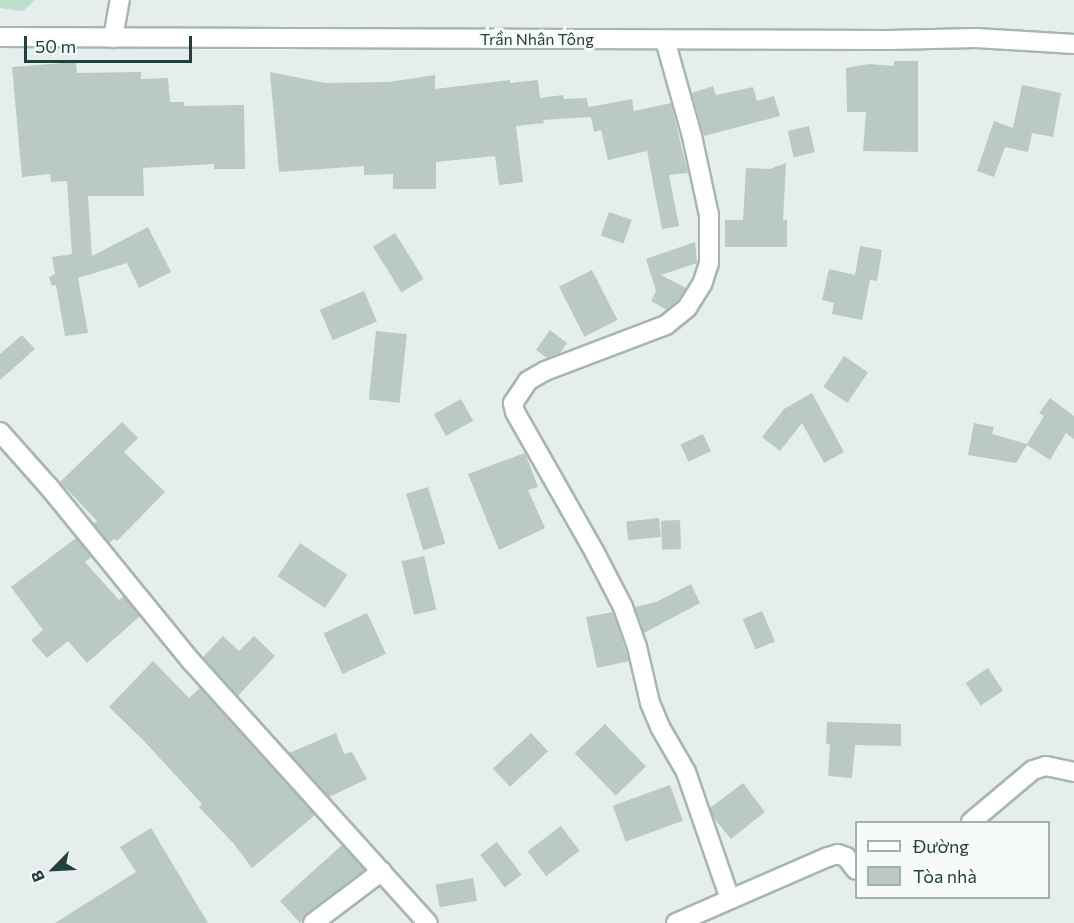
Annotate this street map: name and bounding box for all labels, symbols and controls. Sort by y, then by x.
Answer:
scale bar [27,24,195,62]
street label: Trần Nhân Tông [480,29,594,49]
text: 50 m [35,35,76,57]
legend [855,821,1050,899]
text: Đường [913,835,969,857]
north arrow [24,839,84,899]
text: Tòa nhà [913,865,977,887]
text: B [26,868,48,885]

